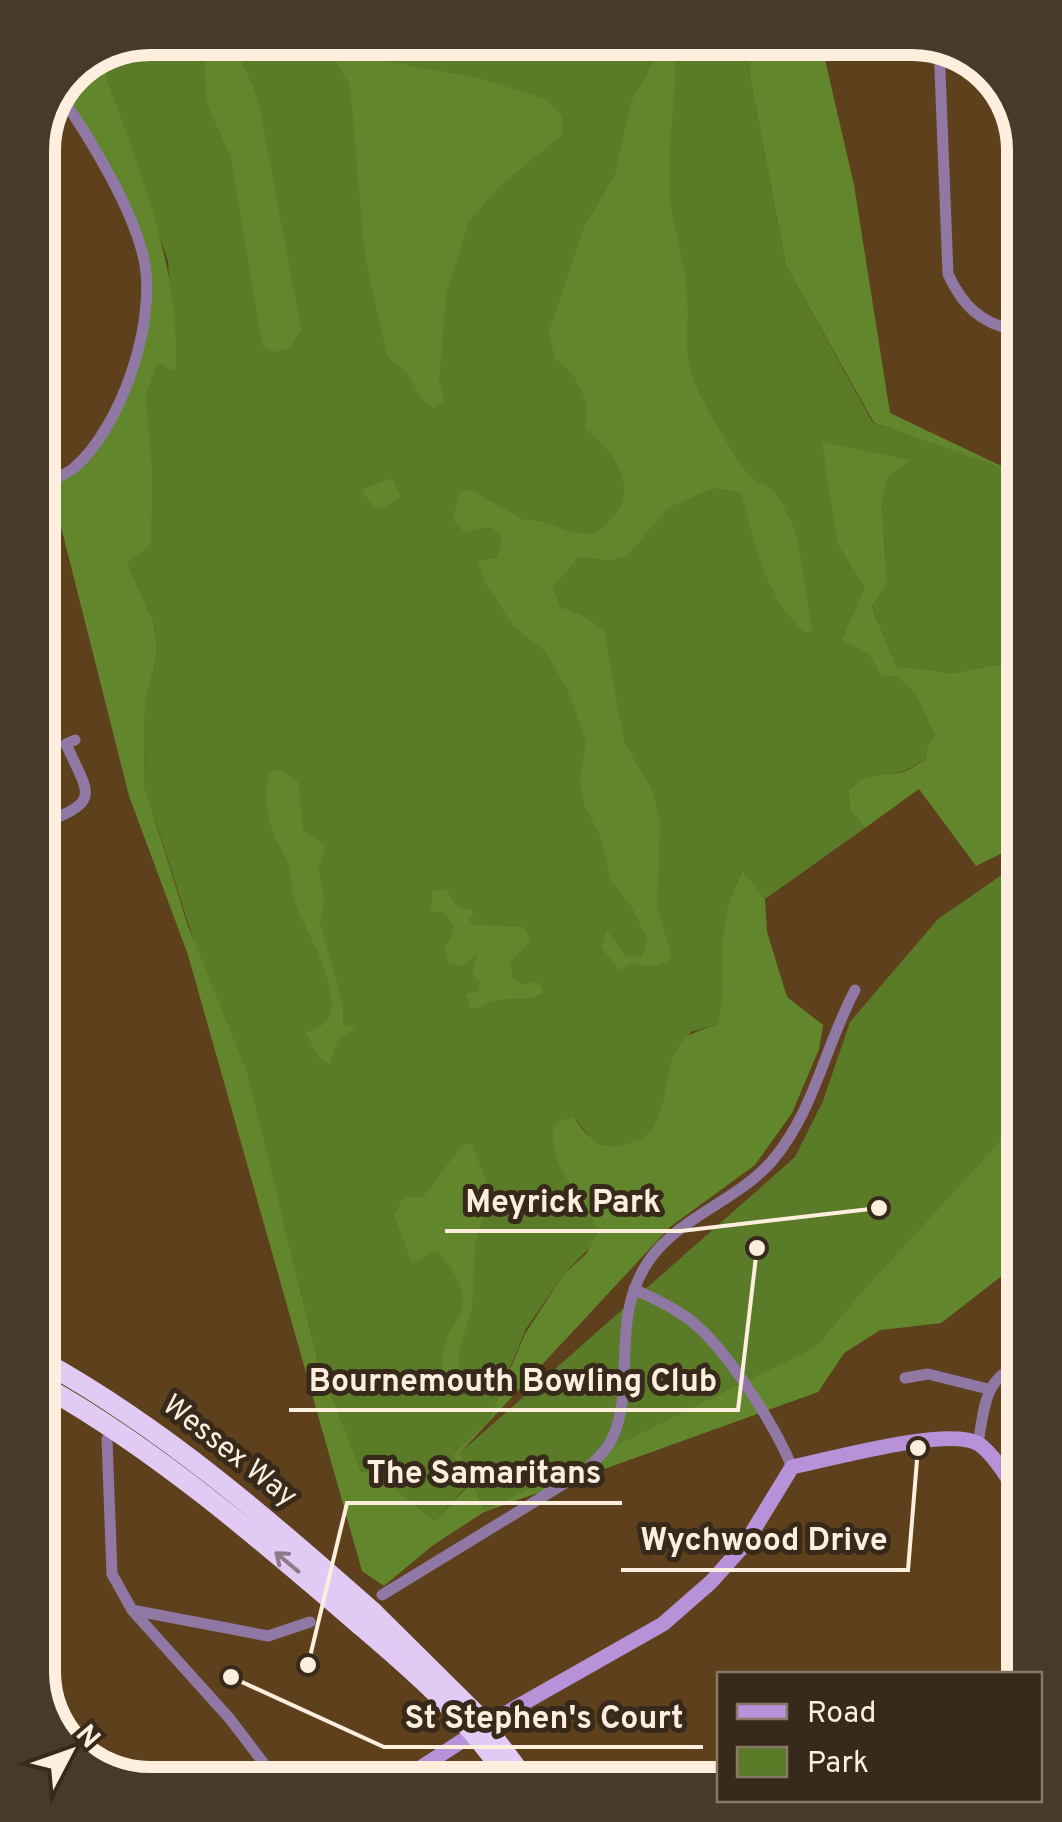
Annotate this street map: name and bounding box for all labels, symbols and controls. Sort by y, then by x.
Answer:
callout: Meyrick Park [445,1169,681,1231]
text: Meyrick Park [465,1184,661,1224]
callout: Bournemouth Bowling Club [289,1348,738,1410]
text: Bournemouth Bowling Club [309,1363,717,1403]
street label: Wessex Way [154,1388,304,1516]
callout: The Samaritans [347,1441,622,1503]
text: The Samaritans [366,1455,602,1495]
callout: Wychwood Drive [621,1508,908,1570]
text: Wychwood Drive [640,1522,888,1562]
one-way arrow [274,1552,300,1574]
legend [717,1672,1042,1802]
callout: St Stephen's Court [384,1685,703,1747]
text: Road [807,1696,876,1733]
text: St Stephen's Court [404,1700,684,1740]
north arrow [20,1702,120,1802]
text: N [66,1718,107,1757]
text: Park [807,1746,869,1783]

